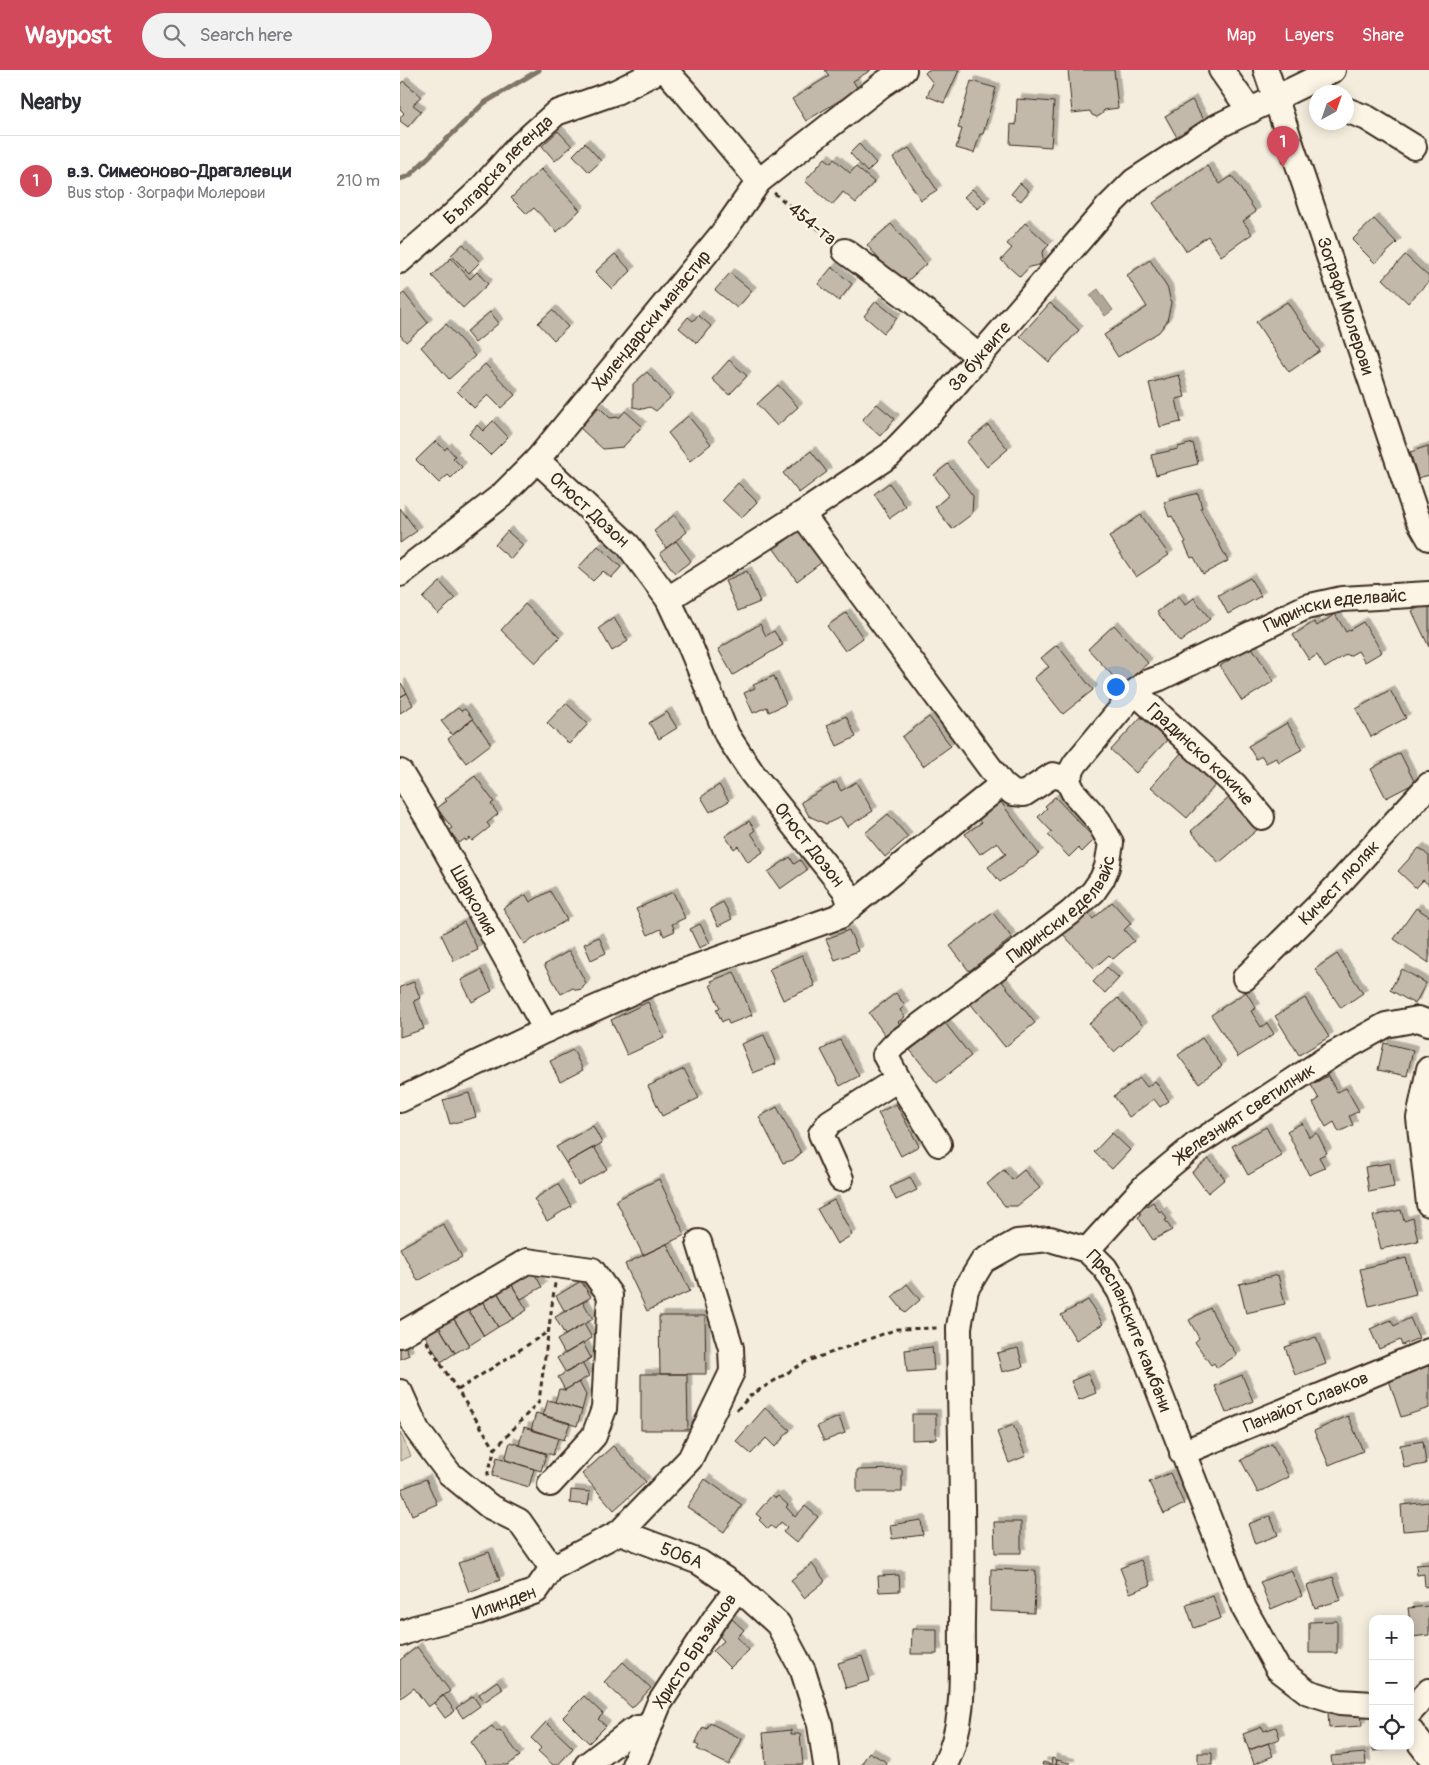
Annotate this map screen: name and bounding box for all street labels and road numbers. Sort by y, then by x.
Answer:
street label: Българска легенда [438,110,558,230]
street label: 454-та [783,198,841,250]
street label: Зографи Молерови [1312,234,1380,378]
street label: Хилендарски манастир [587,245,716,395]
street label: За буквите [943,316,1016,396]
street label: Огюст Дозон [544,467,634,553]
street label: Пирински еделвайс [1260,584,1407,637]
street label: Градинско кокиче [1142,697,1259,810]
street label: Огюст Дозон [769,798,849,892]
street label: Кичест люляк [1294,835,1385,930]
street label: Пирински еделвайс [1002,854,1120,968]
street label: Шарколия [445,861,502,939]
street label: Железният светилник [1167,1058,1319,1171]
street label: Преспанските камбани [1082,1245,1177,1415]
street label: Панайот Славков [1240,1366,1372,1438]
street label: 506А [657,1537,707,1574]
street label: Илинден [469,1580,539,1625]
street label: Христо Бръзицов [648,1588,742,1713]

